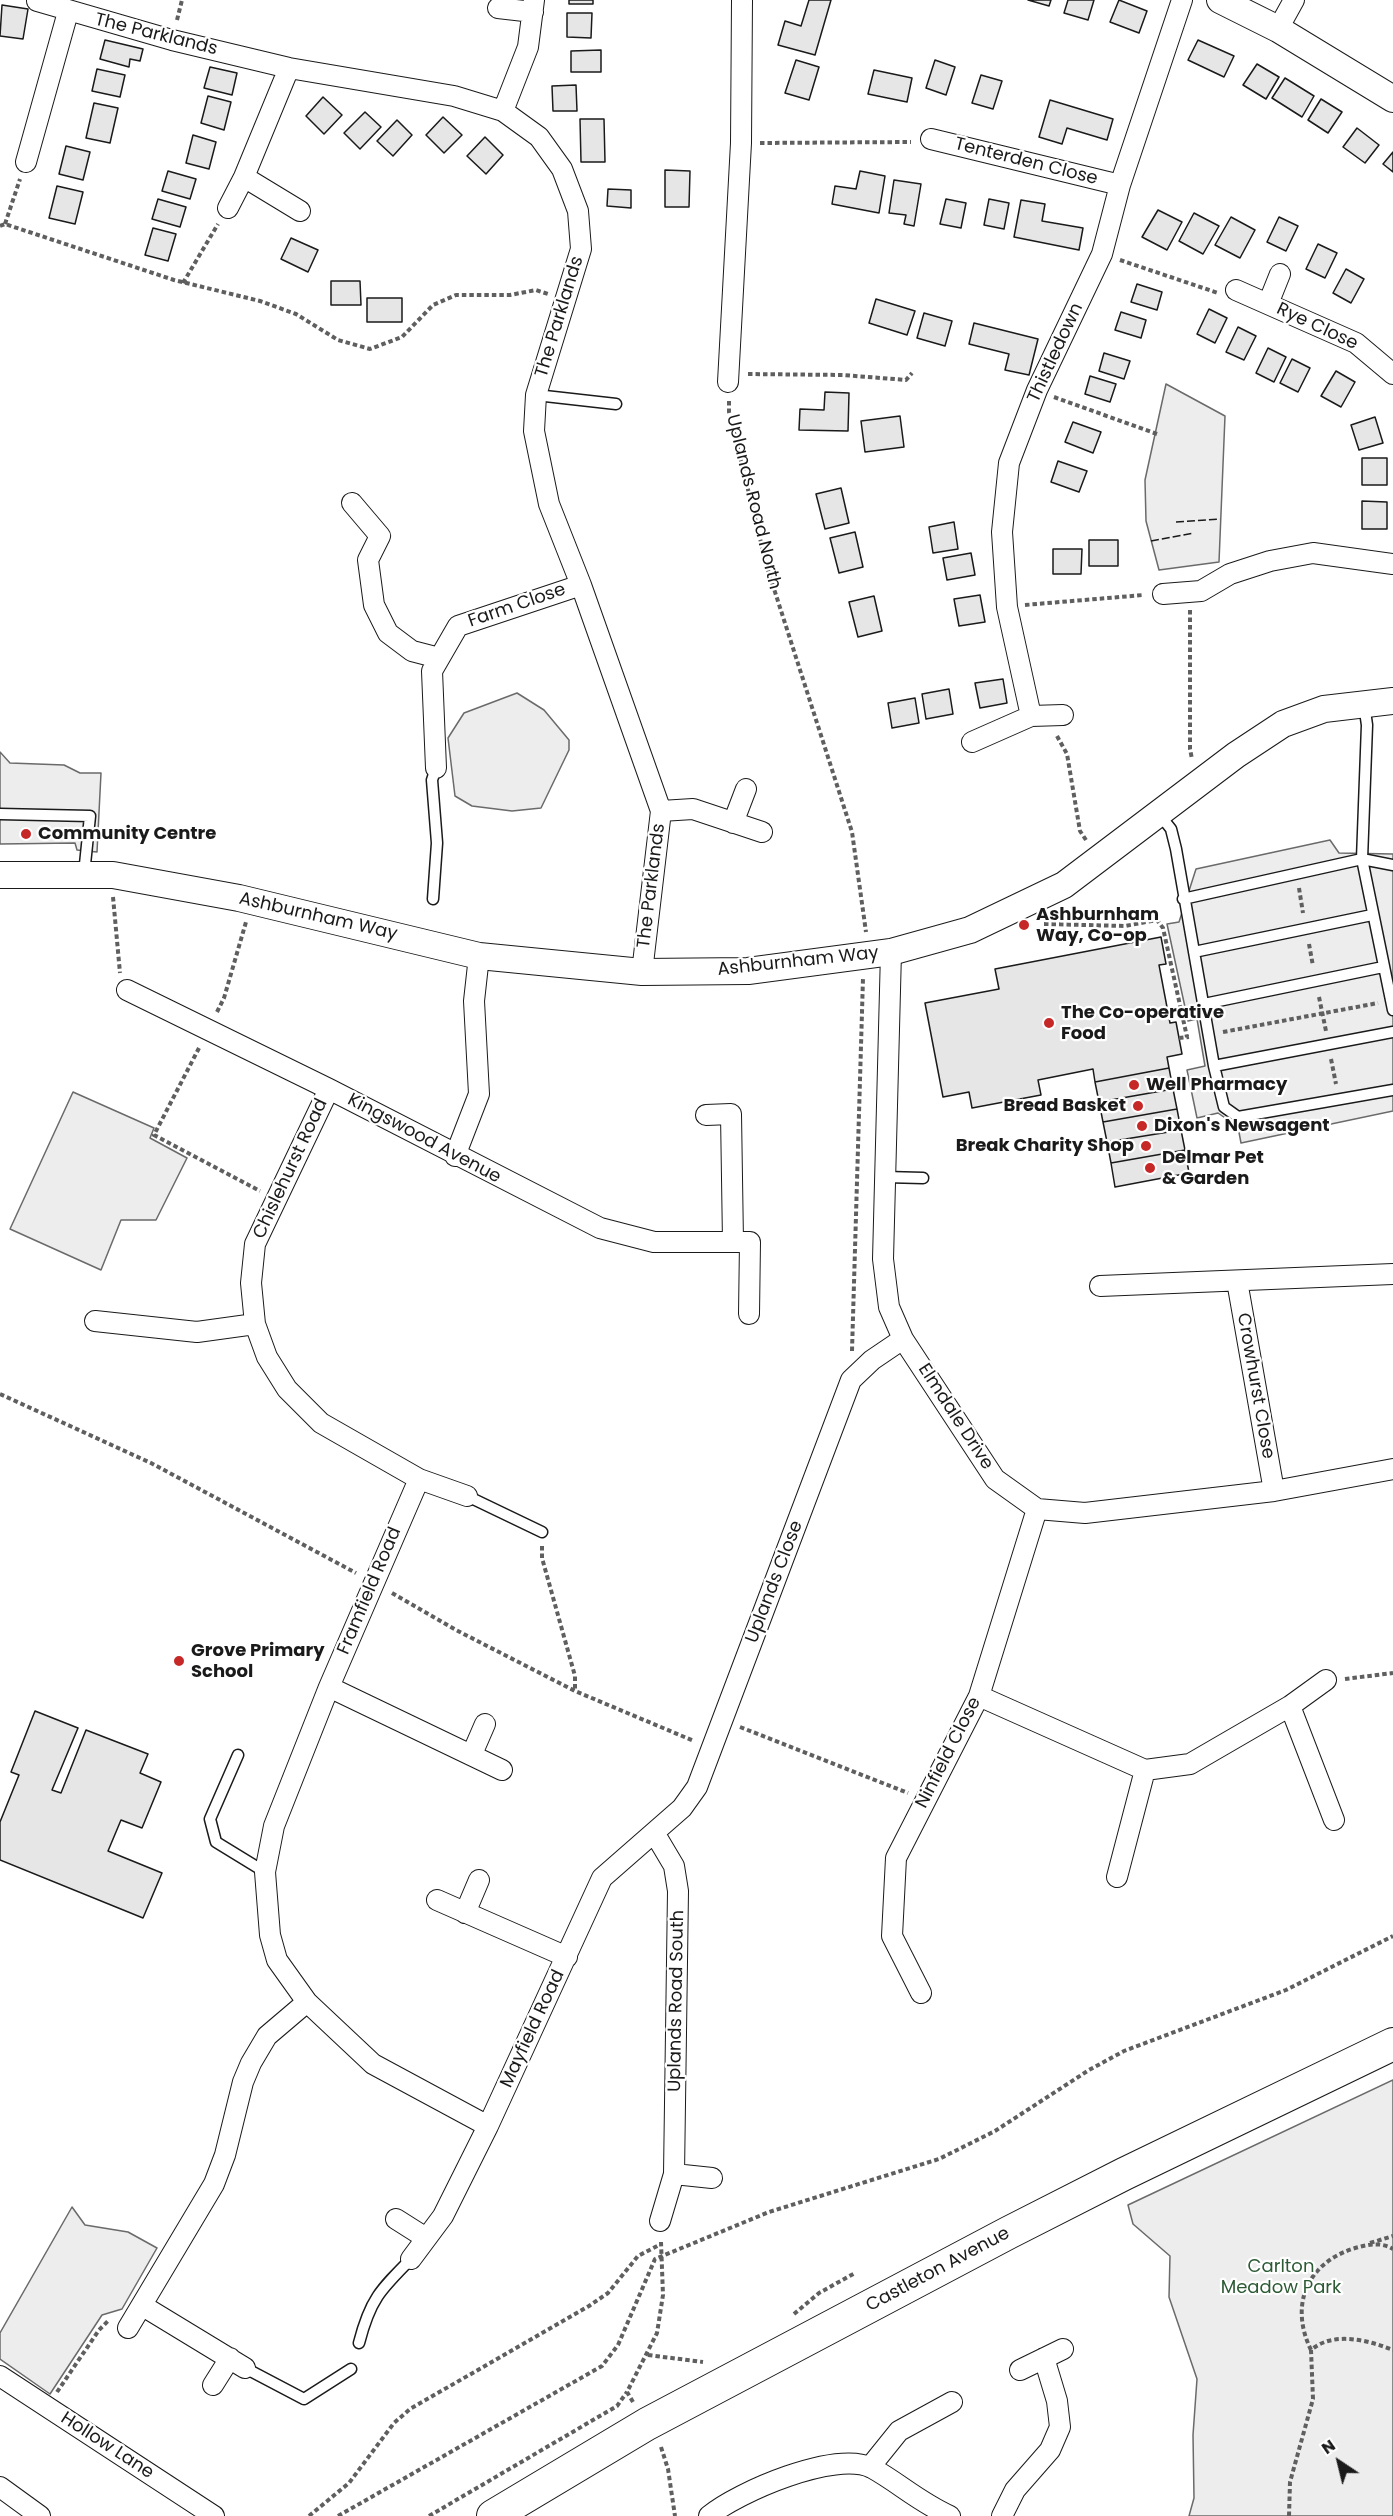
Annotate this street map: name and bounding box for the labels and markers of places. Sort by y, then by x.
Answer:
place label: Community Centre [38,823,216,845]
marker: Community Centre [19,827,33,841]
place label: Ashburnham Way, Co-op [1036,904,1159,946]
marker: Ashburnham Way, Co-op [1017,918,1031,932]
place label: The Co-operative Food [1061,1002,1224,1044]
marker: The Co-operative Food [1042,1016,1056,1030]
place label: Well Pharmacy [1146,1074,1287,1096]
marker: Well Pharmacy [1127,1078,1141,1092]
place label: Bread Basket [1003,1095,1126,1117]
marker: Bread Basket [1131,1099,1145,1113]
place label: Dixon's Newsagent [1154,1115,1330,1137]
marker: Dixon's Newsagent [1135,1119,1149,1133]
place label: Break Charity Shop [956,1135,1134,1157]
marker: Break Charity Shop [1139,1139,1153,1153]
place label: Delmar Pet & Garden [1162,1147,1264,1190]
marker: Delmar Pet & Garden [1143,1161,1157,1175]
place label: Grove Primary School [191,1640,325,1682]
marker: Grove Primary School [172,1654,186,1668]

